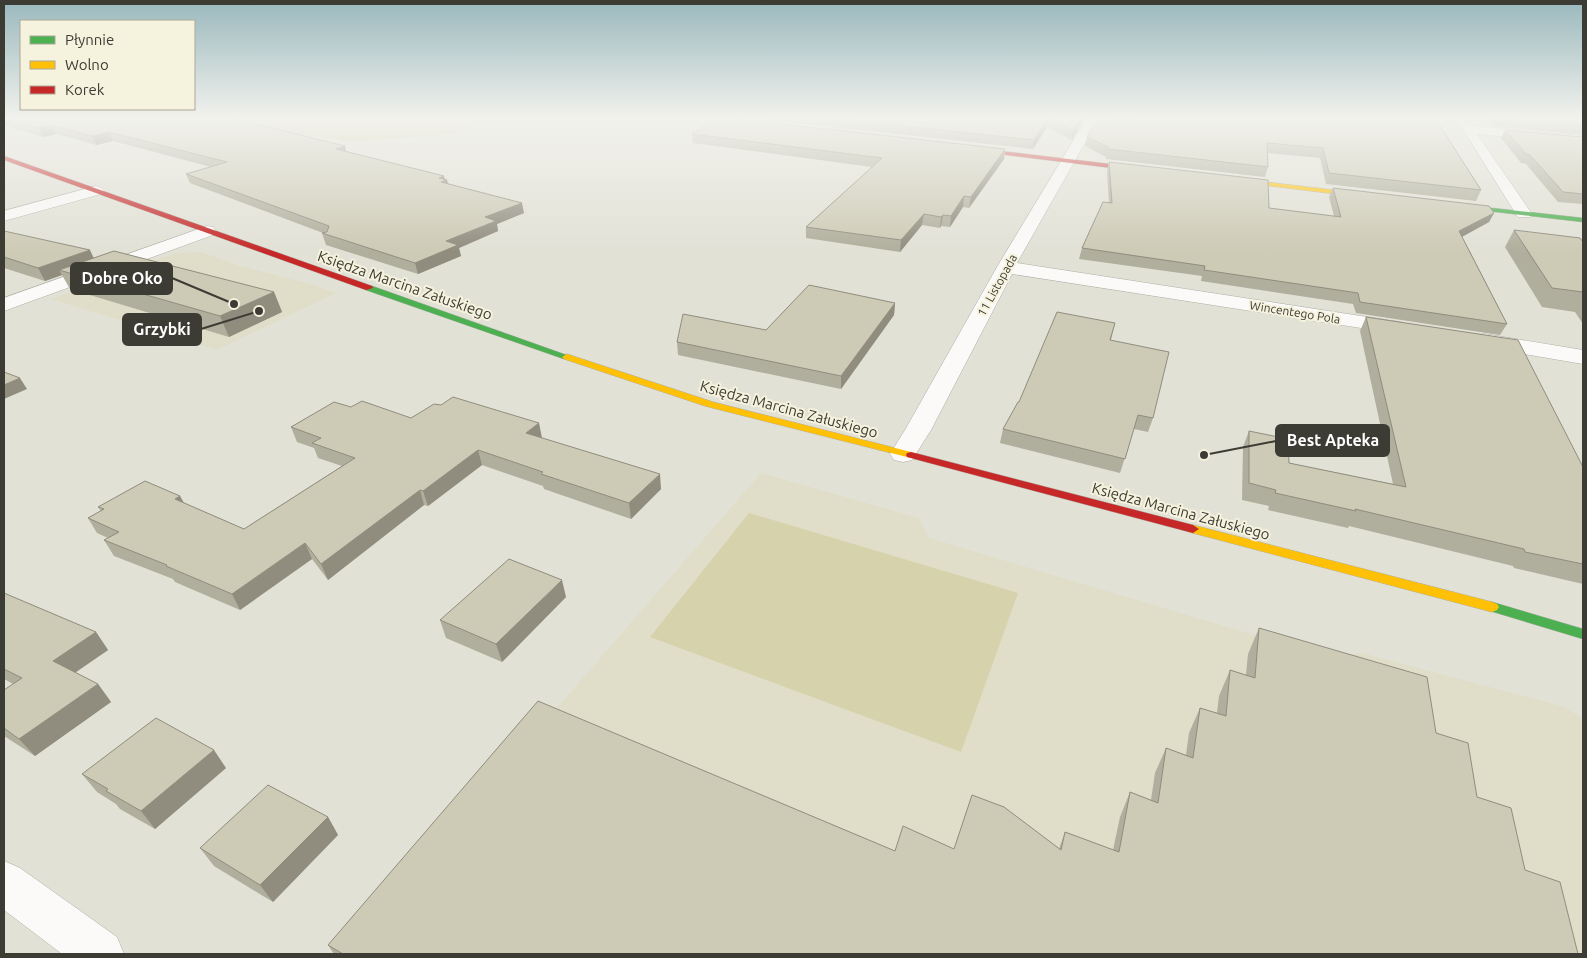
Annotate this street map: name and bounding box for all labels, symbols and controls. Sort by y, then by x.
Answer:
legend [20,20,195,110]
text: Płynnie [65,31,114,48]
text: Wolno [65,56,109,73]
text: Korek [65,81,105,98]
street label: Księdza Marcina Załuskiego [315,247,495,323]
street label: 11 Listopada [975,252,1019,318]
callout: Dobre Oko [71,263,172,294]
text: Dobre Oko [81,269,163,287]
street label: Wincentego Pola [1249,298,1341,326]
callout: Grzybki [123,314,201,345]
text: Grzybki [133,320,191,338]
street label: Księdza Marcina Załuskiego [698,377,880,441]
callout: Best Apteka [1276,425,1389,456]
text: Best Apteka [1287,431,1379,449]
street label: Księdza Marcina Załuskiego [1090,479,1272,543]

